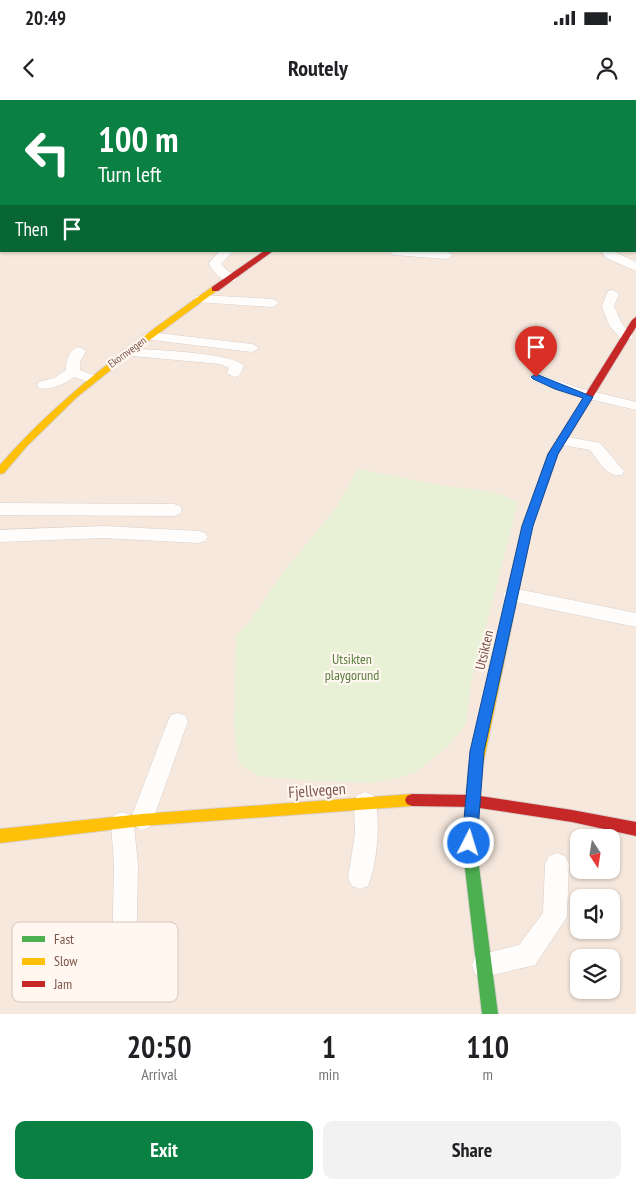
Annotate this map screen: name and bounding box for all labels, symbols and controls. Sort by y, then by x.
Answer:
text: 20:49 [25,6,66,30]
icon: back [15,54,43,82]
text: Routely [288,54,348,82]
icon: person [593,54,621,82]
text: 100 m [98,116,179,162]
icon: left [15,120,80,185]
text: Turn left [98,160,162,188]
icon: arrive [58,215,86,243]
text: Then [15,217,48,241]
pin [515,326,557,377]
street label: Ekornvegen [105,333,149,371]
icon: arrive [522,333,550,361]
street label: Utsikten [471,628,497,672]
park label: Utsikten playgorund [325,650,379,684]
street label: Fjellvegen [288,778,346,802]
position arrow [442,816,494,868]
north arrow [570,829,620,879]
map controls [570,829,620,999]
button: sound [570,889,620,939]
legend [12,922,178,1002]
text: Fast [54,930,74,948]
button: layers [570,949,620,999]
text: Slow [54,952,78,970]
text: Jam [53,975,72,993]
text: 20:50 [127,1027,192,1066]
text: 1 [322,1027,336,1066]
text: 110 [466,1027,509,1066]
text: Arrival [141,1064,177,1084]
text: min [318,1064,339,1084]
text: m [482,1064,493,1084]
button: Exit [15,1121,313,1179]
button: Share [323,1121,621,1179]

